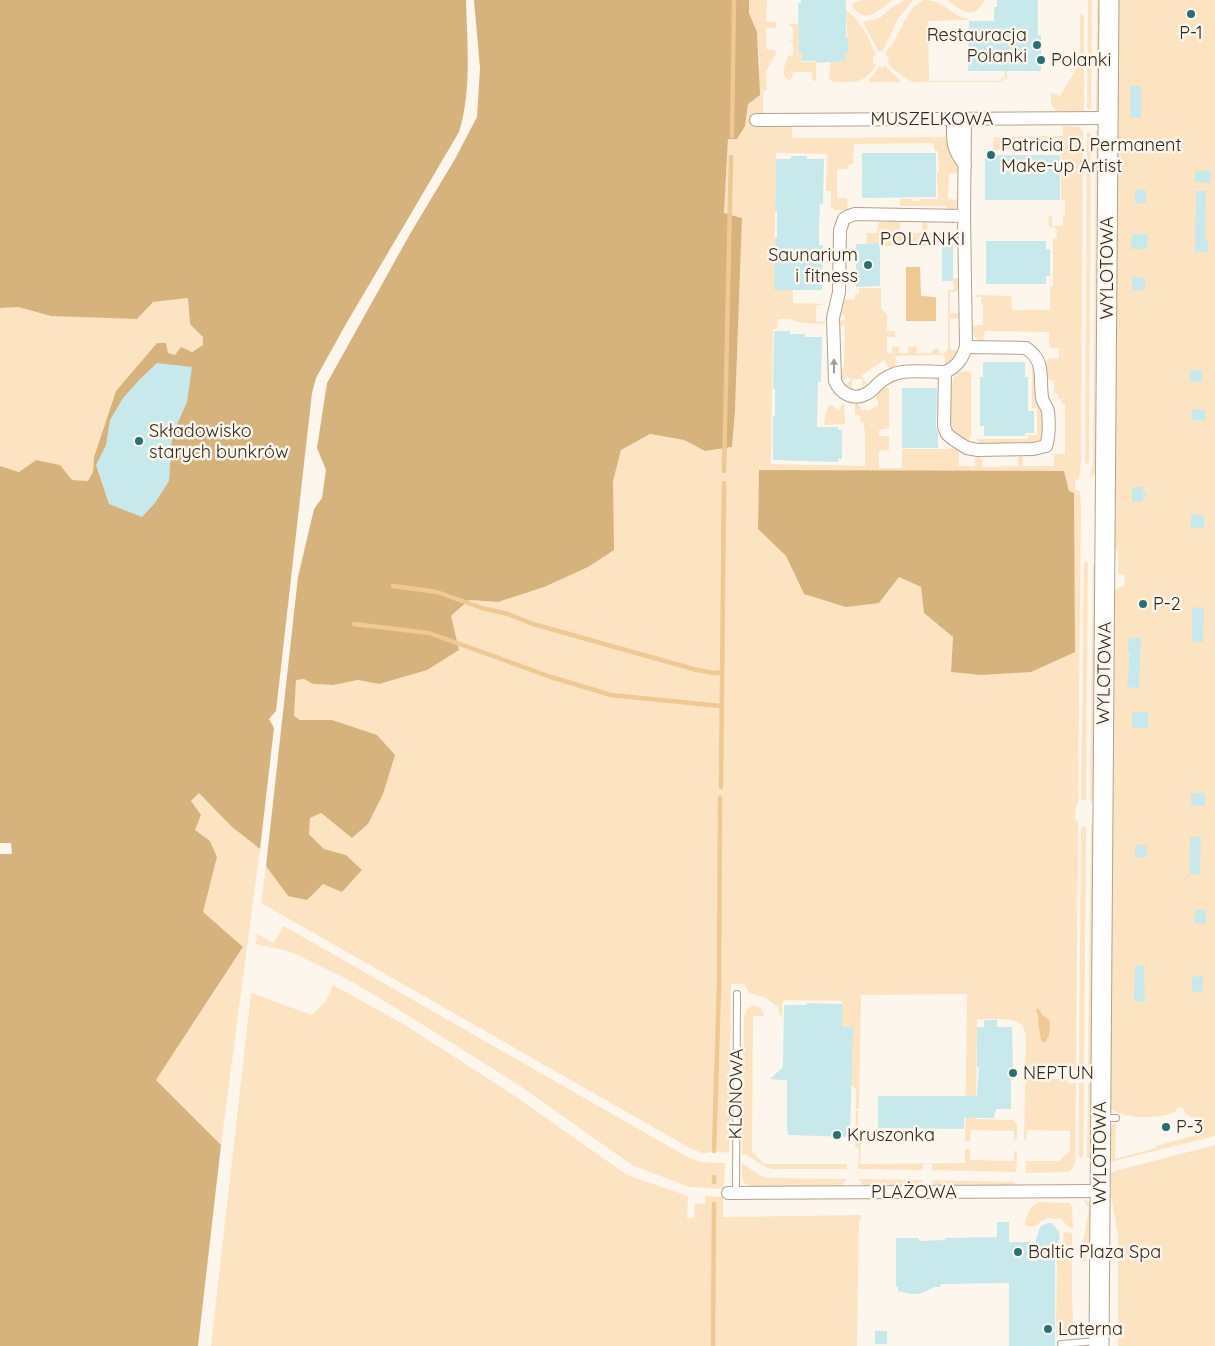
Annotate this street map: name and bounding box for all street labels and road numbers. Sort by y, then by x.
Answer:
street label: MUSZELKOWA [871,107,994,130]
street label: WYLOTOWA [1095,216,1118,320]
street label: WYLOTOWA [1091,621,1116,725]
street label: KLONOWA [723,1048,748,1140]
street label: WYLOTOWA [1088,1101,1111,1205]
street label: PLAŻOWA [871,1180,957,1203]

